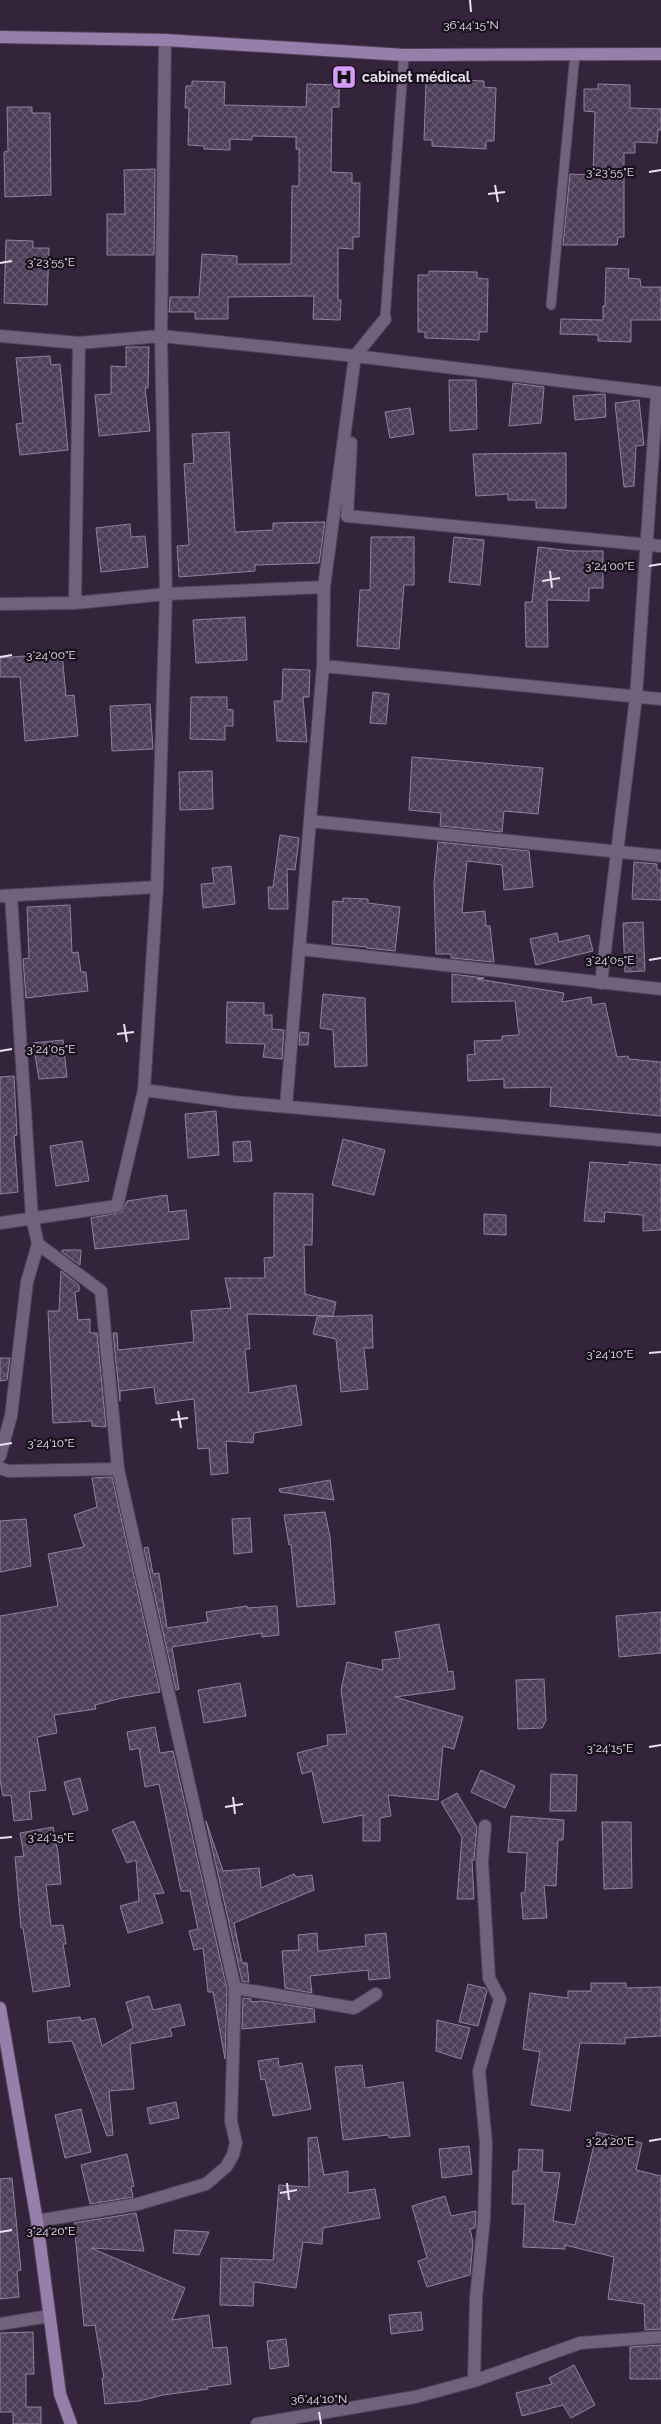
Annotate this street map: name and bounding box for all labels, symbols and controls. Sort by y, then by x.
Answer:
text: 36°44'15"N [443,18,499,32]
hospital icon: cabinet médical [331,64,357,90]
place label: cabinet médical [362,69,471,85]
text: 3°23'55"E [586,165,634,179]
text: 3°23'55"E [27,255,75,269]
text: 3°24'00"E [585,559,635,573]
text: 3°24'00"E [26,648,76,662]
text: 3°24'05"E [585,953,635,967]
text: 3°24'05"E [26,1042,76,1056]
text: 3°24'10"E [586,1347,634,1361]
text: 3°24'10"E [27,1436,75,1450]
text: 3°24'15"E [587,1741,633,1755]
text: 3°24'15"E [28,1830,74,1844]
text: 3°24'20"E [586,2134,634,2148]
text: 3°24'20"E [27,2224,75,2238]
text: 36°44'10"N [291,2392,347,2406]

